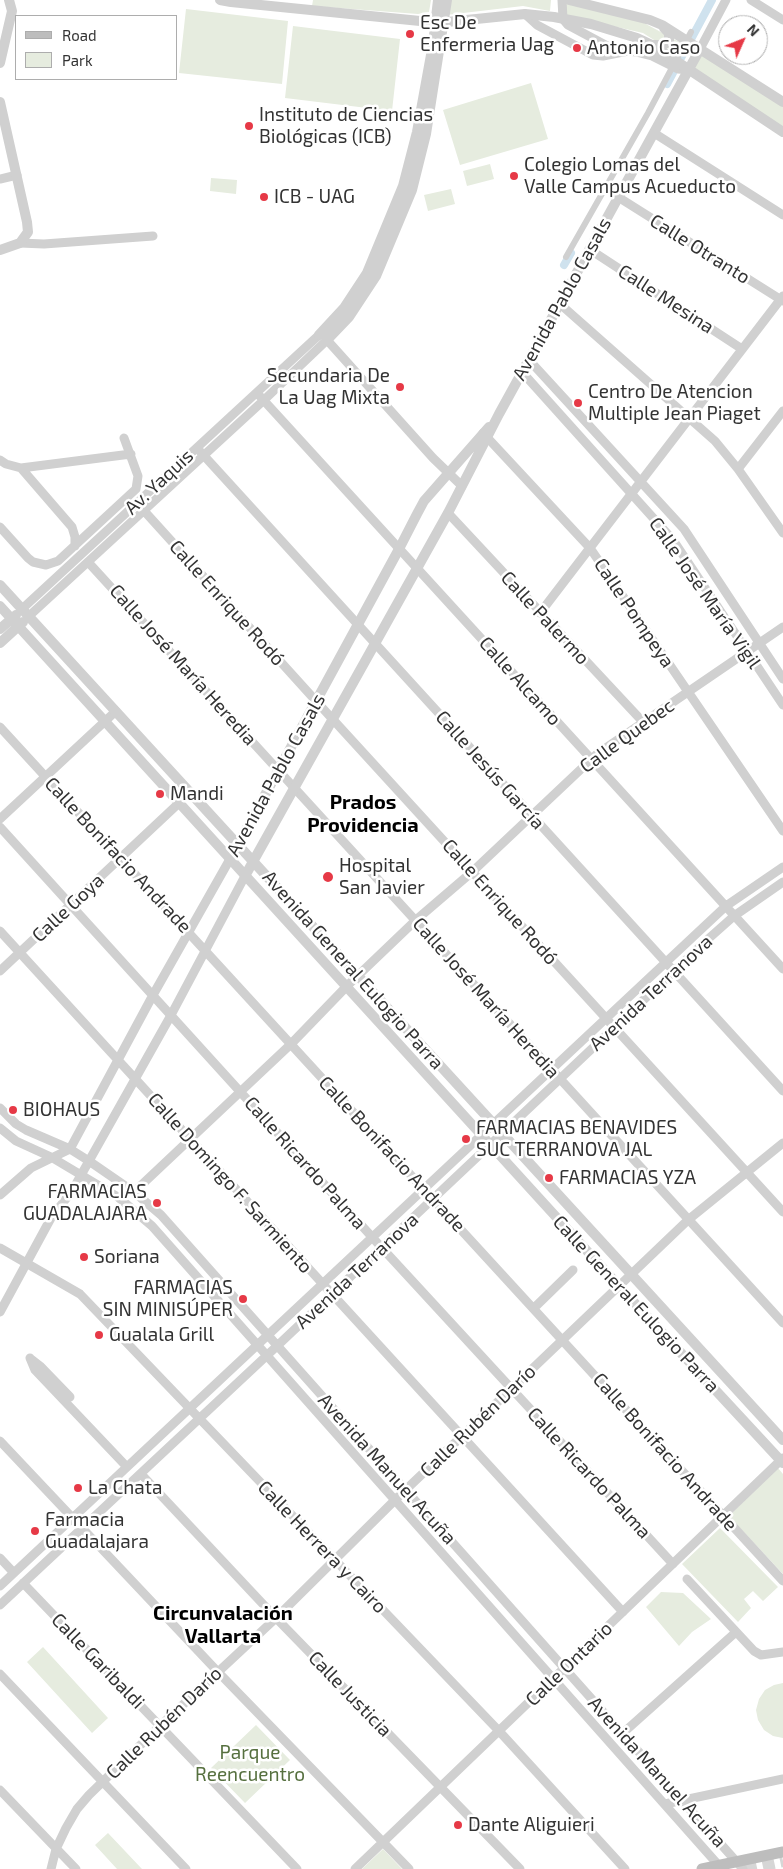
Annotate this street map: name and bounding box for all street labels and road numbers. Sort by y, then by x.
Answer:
street label: Calle Otranto [646,209,754,289]
street label: Avenida Pablo Casals [508,214,616,384]
street label: Calle Mesina [614,260,718,338]
street label: Av. Yaquis [120,444,198,520]
street label: Calle José María Vigil [644,513,766,673]
street label: Calle Enrique Rodó [165,535,289,671]
street label: Calle Pompeya [589,554,679,672]
street label: Calle Palermo [496,567,594,669]
street label: Calle José María Heredia [105,580,261,750]
street label: Calle Alcamo [474,632,566,730]
street label: Avenida Pablo Casals [222,690,330,860]
street label: Calle Quebec [575,694,679,778]
street label: Calle Jesús García [431,706,549,834]
street label: Calle Bonifacio Andrade [40,772,196,938]
street label: Calle Enrique Rodó [438,834,562,970]
street label: Avenida General Eulogio Parra [258,866,448,1074]
street label: Calle Goya [27,869,109,947]
street label: Calle José María Heredia [408,913,564,1083]
street label: Avenida Terranova [585,930,717,1056]
street label: Calle Bonifacio Andrade [314,1071,470,1237]
street label: Calle Domingo F. Sarmiento [143,1088,317,1278]
street label: Calle Ricardo Palma [239,1092,371,1234]
street label: Avenida Terranova [291,1208,423,1334]
street label: Calle General Eulogio Parra [548,1211,724,1397]
street label: Calle Rubén Darío [415,1360,541,1482]
street label: Calle Bonifacio Andrade [588,1368,742,1536]
street label: Avenida Manuel Acuña [313,1389,461,1549]
street label: Calle Ricardo Palma [522,1403,656,1543]
street label: Calle Herrera y Cairo [253,1476,391,1618]
street label: Calle Garibaldi [47,1608,149,1714]
street label: Calle Ontario [521,1617,617,1711]
street label: Calle Justicia [303,1646,397,1742]
street label: Calle Rubén Darío [101,1662,227,1784]
street label: Avenida Manuel Acuña [583,1692,731,1852]

